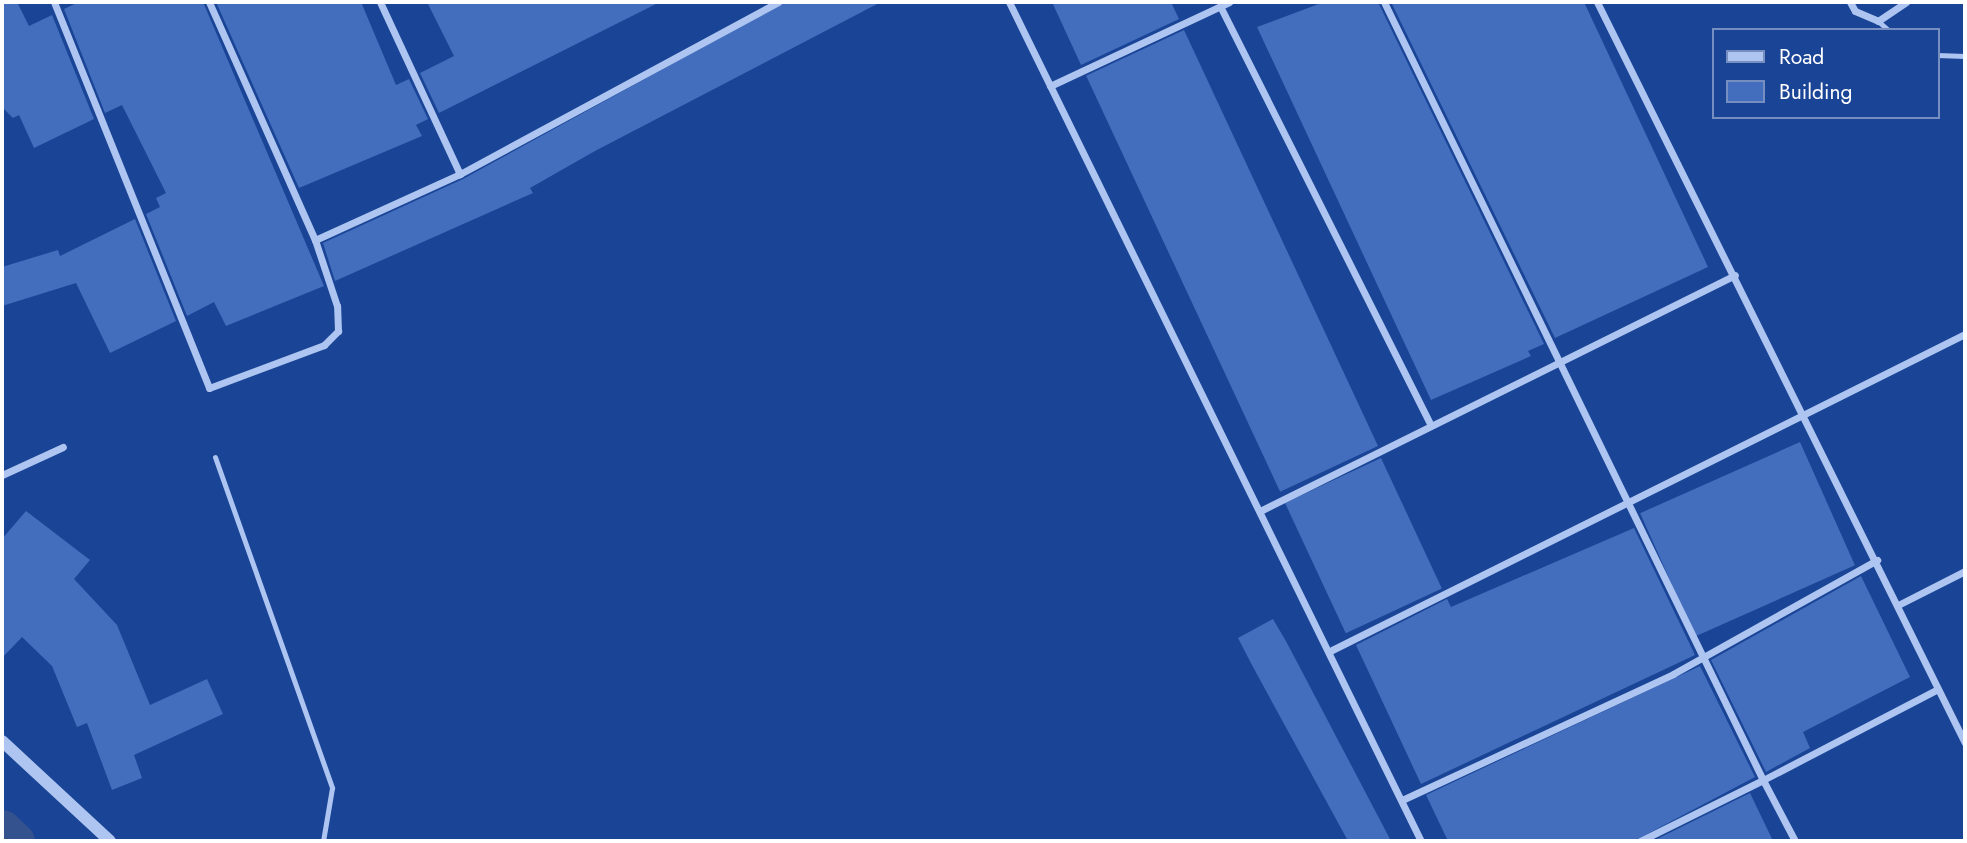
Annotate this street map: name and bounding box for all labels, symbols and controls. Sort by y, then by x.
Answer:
legend [1712,28,1939,119]
text: Road [1779,42,1824,72]
text: Building [1779,77,1852,107]

